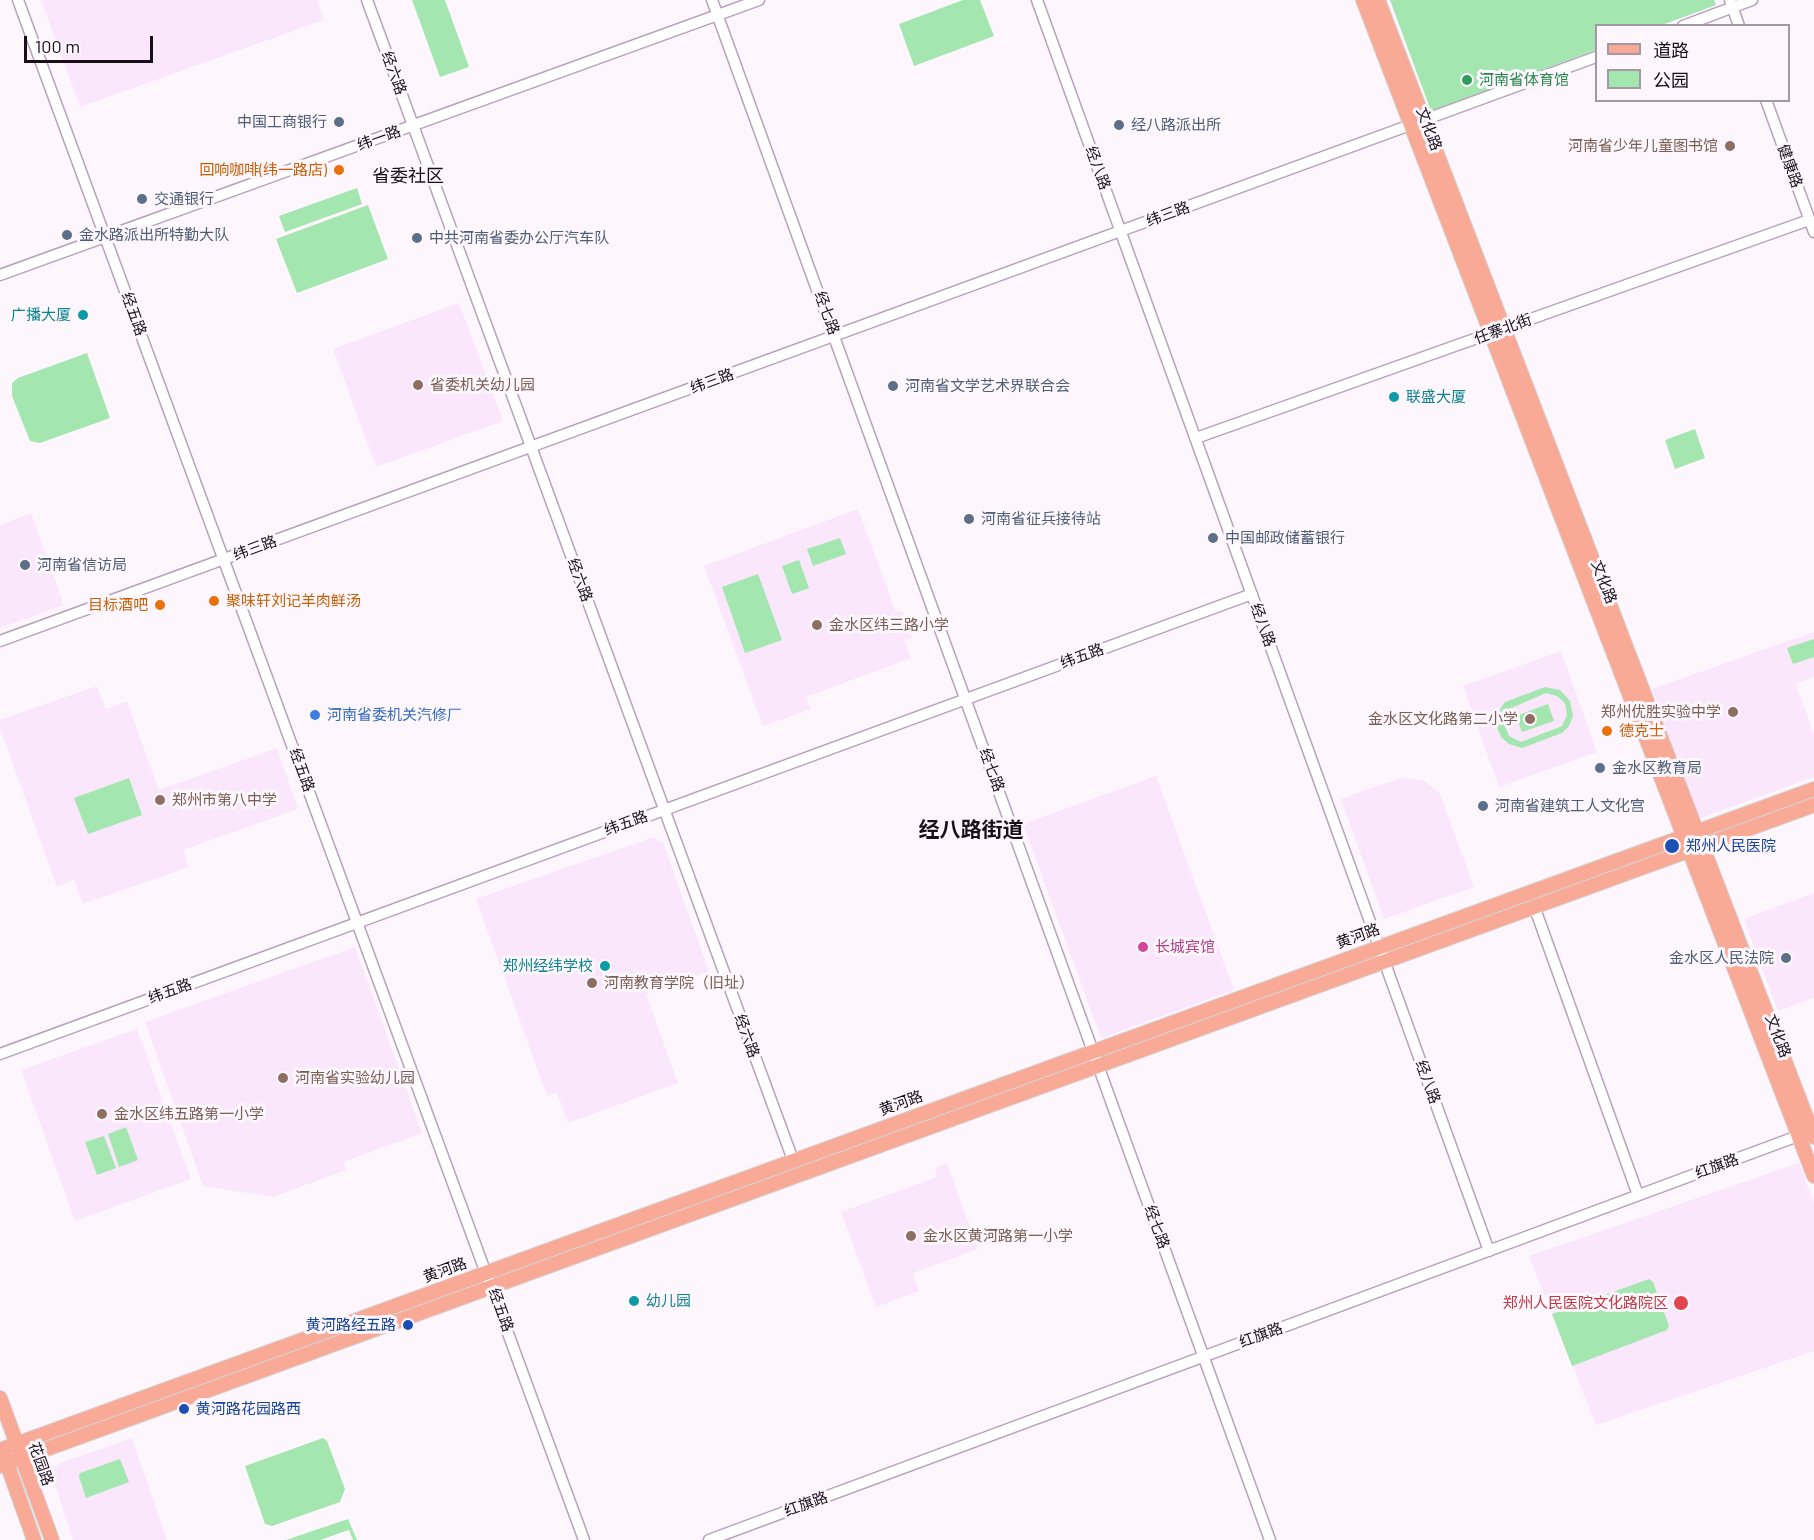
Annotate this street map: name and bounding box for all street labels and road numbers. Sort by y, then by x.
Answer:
street label: 经六路 [378,49,410,97]
street label: 文化路 [1413,105,1445,153]
street label: 纬一路 [355,122,403,154]
street label: 健康路 [1774,142,1806,190]
street label: 经八路 [1082,144,1114,192]
street label: 纬三路 [1144,198,1192,230]
street label: 经七路 [811,289,843,337]
street label: 经五路 [118,290,150,338]
street label: 任寨北街 [1472,310,1534,348]
street label: 纬三路 [688,365,736,397]
street label: 纬三路 [231,532,279,564]
street label: 经六路 [564,556,596,604]
street label: 文化路 [1588,558,1620,606]
street label: 经八路 [1247,601,1279,649]
street label: 纬五路 [1058,640,1106,672]
street label: 经五路 [286,746,318,794]
street label: 经七路 [976,746,1008,794]
street label: 纬五路 [602,807,650,839]
street label: 黄河路 [1334,920,1382,952]
street label: 纬五路 [146,975,194,1007]
street label: 经六路 [731,1012,763,1060]
street label: 文化路 [1762,1012,1794,1060]
street label: 经八路 [1412,1058,1444,1106]
street label: 黄河路 [877,1087,925,1119]
street label: 红旗路 [1693,1150,1741,1182]
street label: 经七路 [1141,1203,1173,1251]
street label: 黄河路 [421,1254,469,1286]
street label: 经五路 [485,1286,517,1334]
street label: 红旗路 [1237,1319,1285,1351]
street label: 花园路 [25,1440,57,1488]
street label: 红旗路 [782,1488,830,1520]

